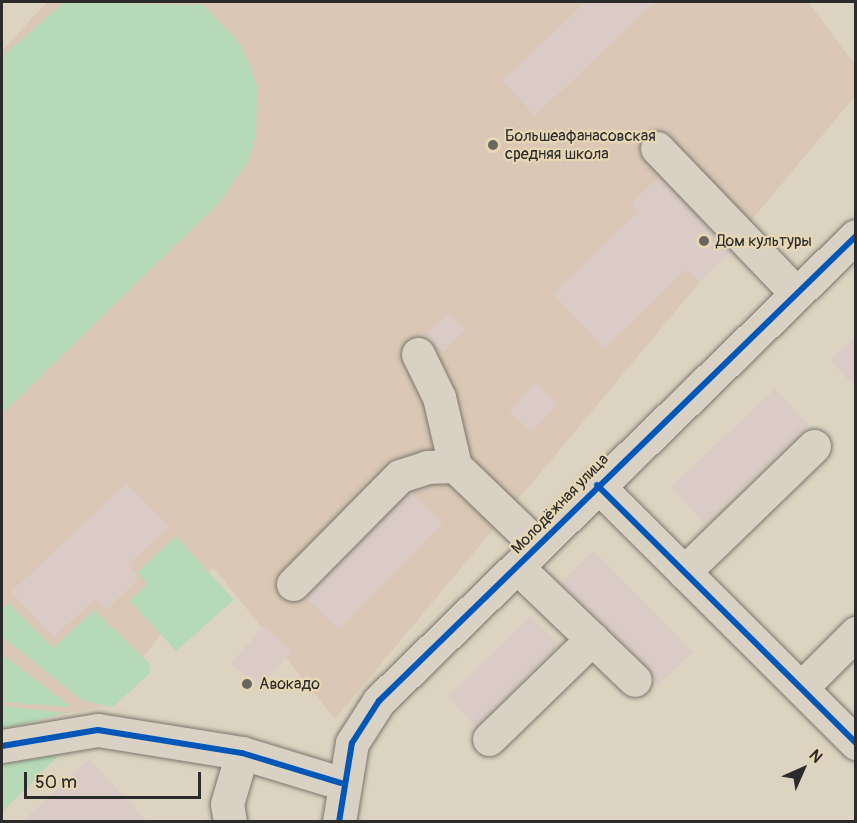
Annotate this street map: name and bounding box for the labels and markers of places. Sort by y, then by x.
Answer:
place label: Большеафанасовская средняя школа [505,126,656,164]
marker: Большеафанасовская средняя школа [486,138,500,152]
place label: Дом культуры [716,231,812,251]
marker: Дом культуры [697,234,711,248]
place label: Авокадо [259,674,320,694]
marker: Авокадо [240,677,254,691]

